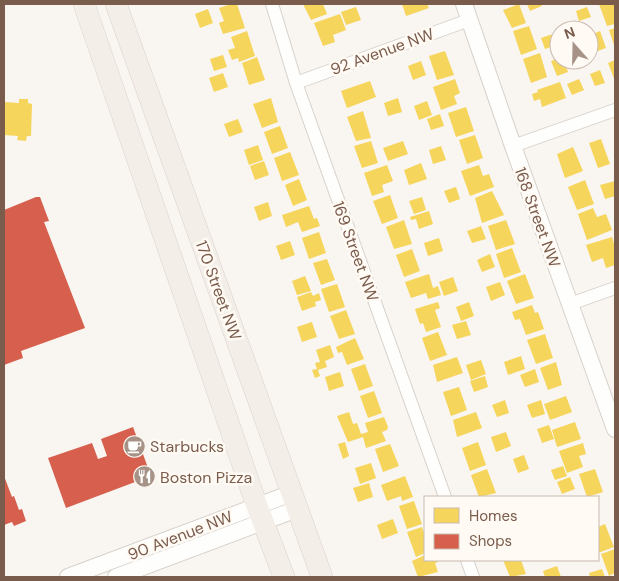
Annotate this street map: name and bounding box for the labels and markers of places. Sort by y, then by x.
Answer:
cafe icon: Starbucks [122,434,146,458]
place label: Starbucks [150,436,224,457]
restaurant icon: Boston Pizza [132,465,156,489]
place label: Boston Pizza [160,467,252,488]

